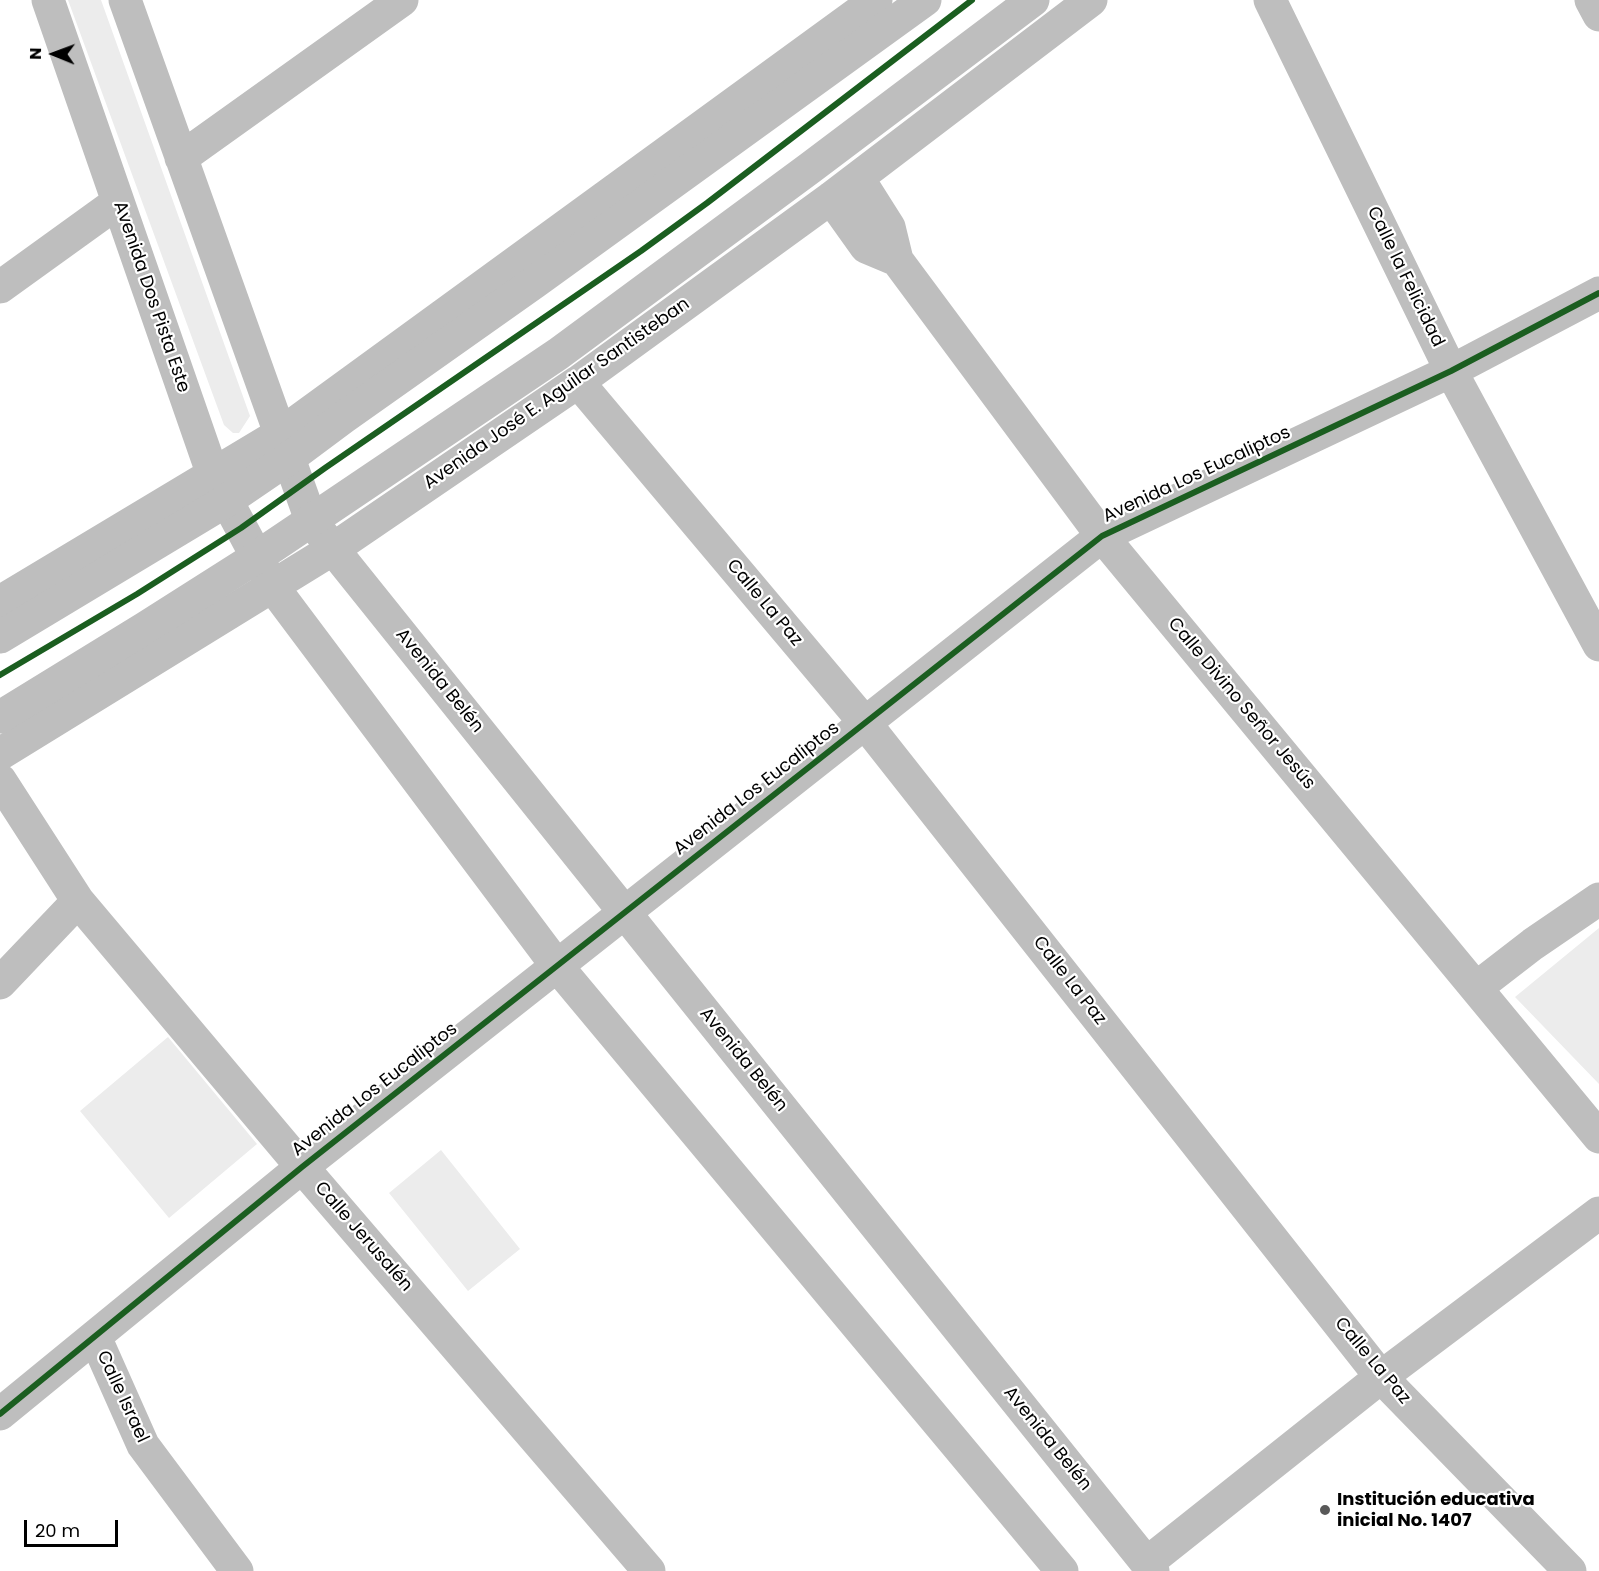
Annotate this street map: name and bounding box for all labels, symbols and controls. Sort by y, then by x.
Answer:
north arrow [24,24,84,84]
text: N [24,47,47,60]
street label: Avenida Dos Pista Este [108,198,194,396]
street label: Calle la Felicidad [1362,203,1448,351]
street label: Avenida José E. Aguilar Santisteban [420,294,694,494]
street label: Avenida Los Eucaliptos [1100,422,1294,528]
street label: Calle La Paz [722,555,806,651]
street label: Calle Divino Señor Jesús [1163,614,1319,794]
street label: Avenida Belén [390,625,488,737]
street label: Avenida Los Eucaliptos [670,718,844,860]
street label: Calle La Paz [1028,932,1110,1030]
street label: Avenida Belén [694,1004,792,1116]
street label: Avenida Los Eucaliptos [288,1019,462,1161]
street label: Calle Jerusalén [309,1178,417,1296]
street label: Calle La Paz [1330,1313,1414,1409]
street label: Calle Israel [91,1347,153,1447]
street label: Avenida Belén [998,1383,1096,1495]
place label: Institución educativa inicial No. 1407 [1337,1489,1535,1532]
marker: Institución educativa inicial No. 1407 [1318,1503,1332,1517]
scale bar [27,1508,122,1546]
text: 20 m [35,1518,80,1543]

